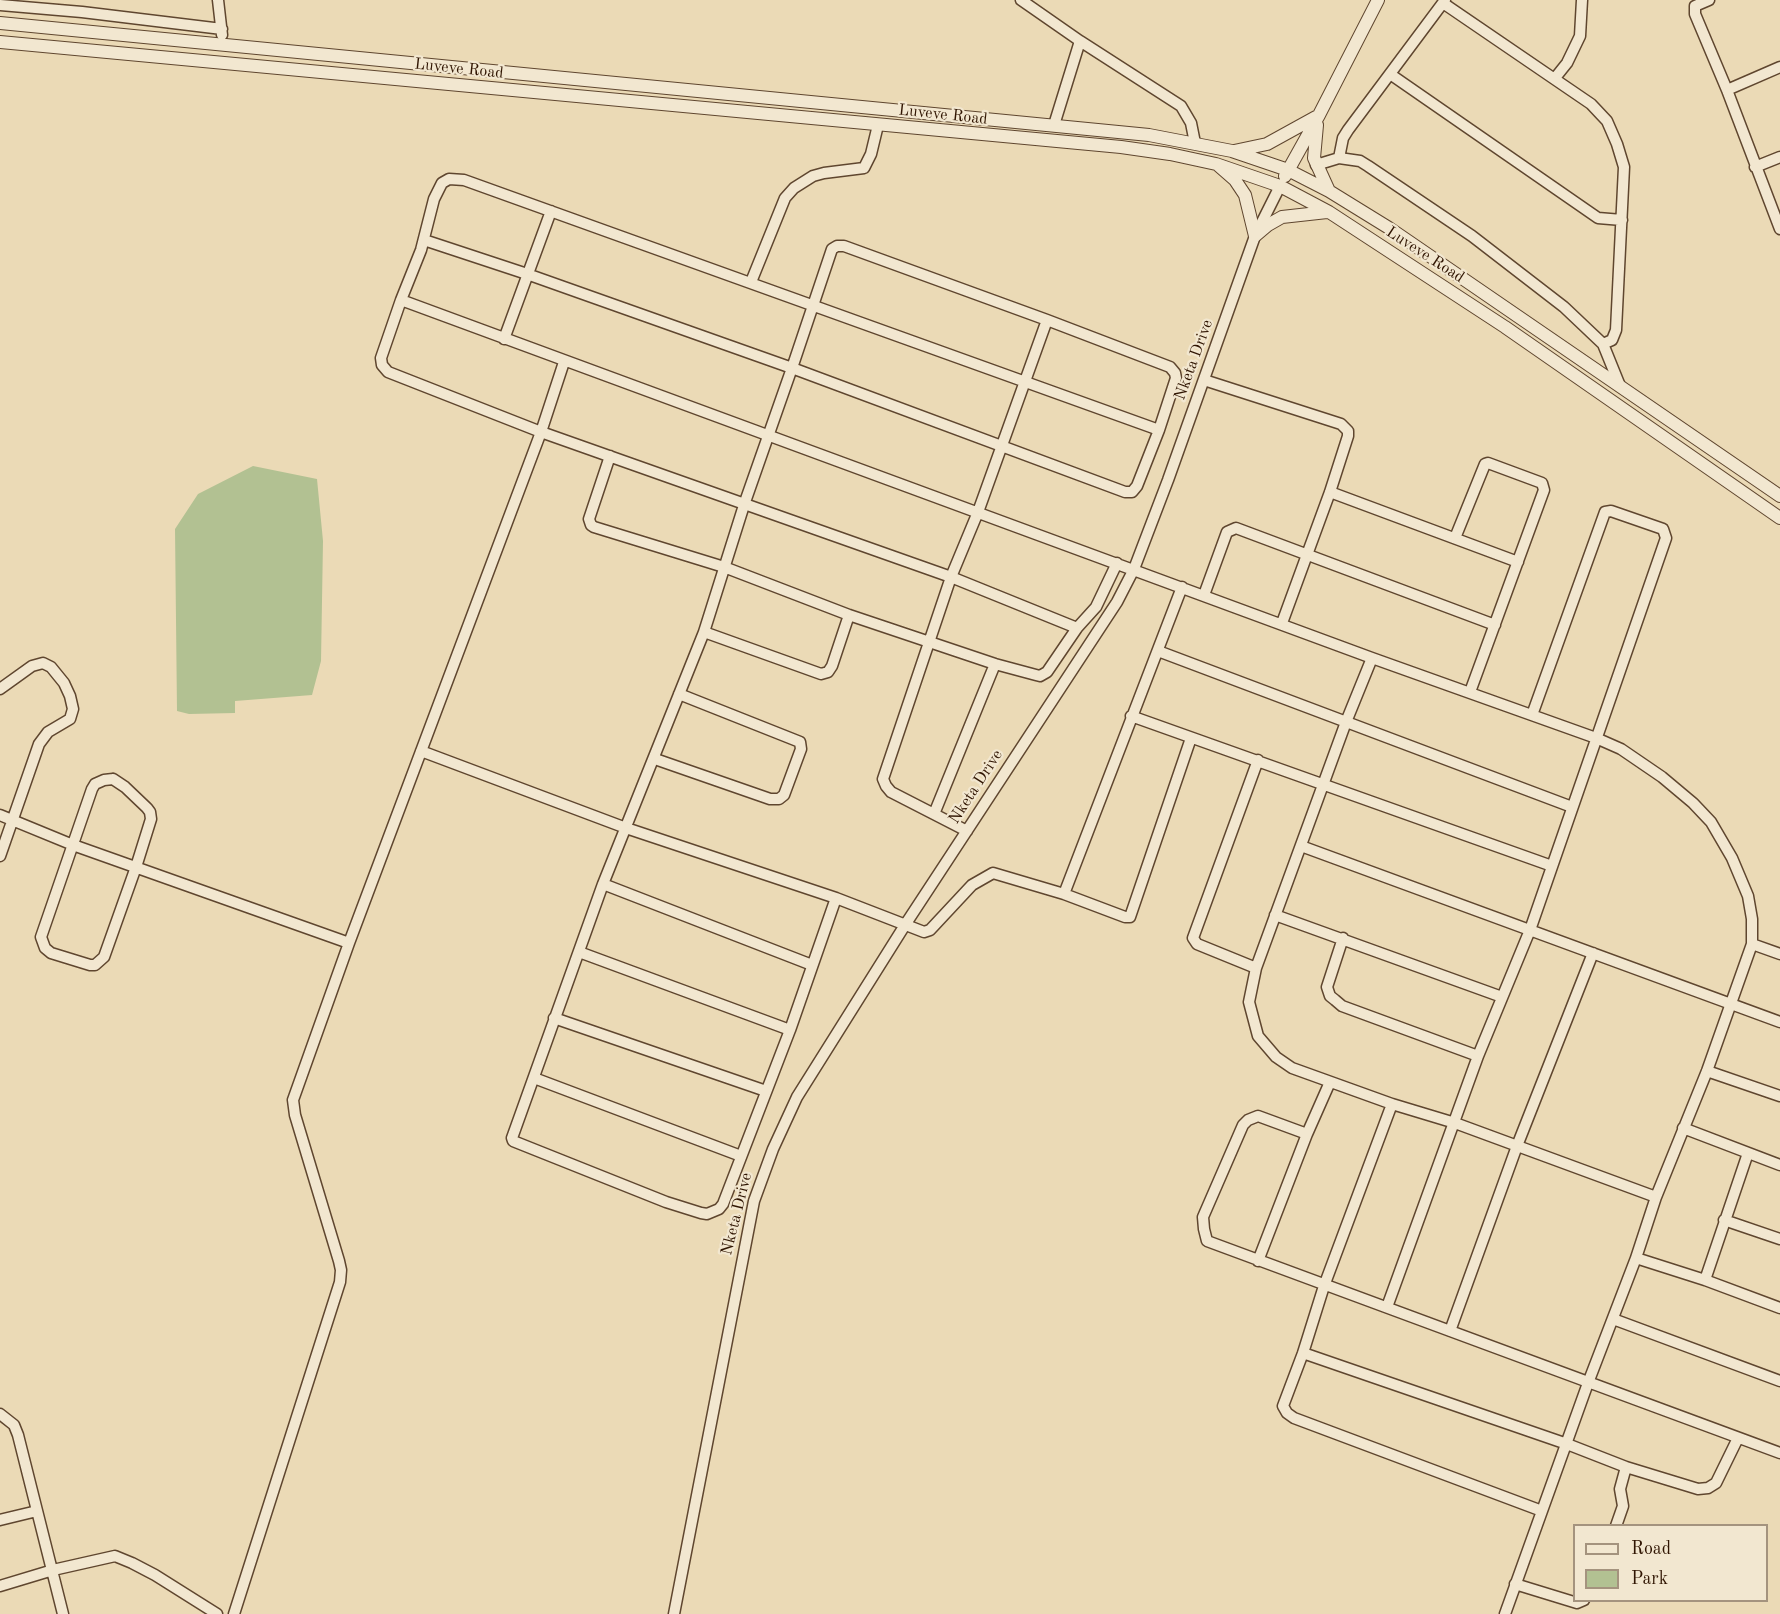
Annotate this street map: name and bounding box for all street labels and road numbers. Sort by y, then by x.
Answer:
street label: Luveve Road [413,55,505,83]
street label: Luveve Road [897,101,989,129]
street label: Luveve Road [1382,223,1468,287]
street label: Nketa Drive [1171,317,1217,403]
street label: Nketa Drive [945,746,1007,828]
street label: Nketa Drive [717,1171,757,1257]

